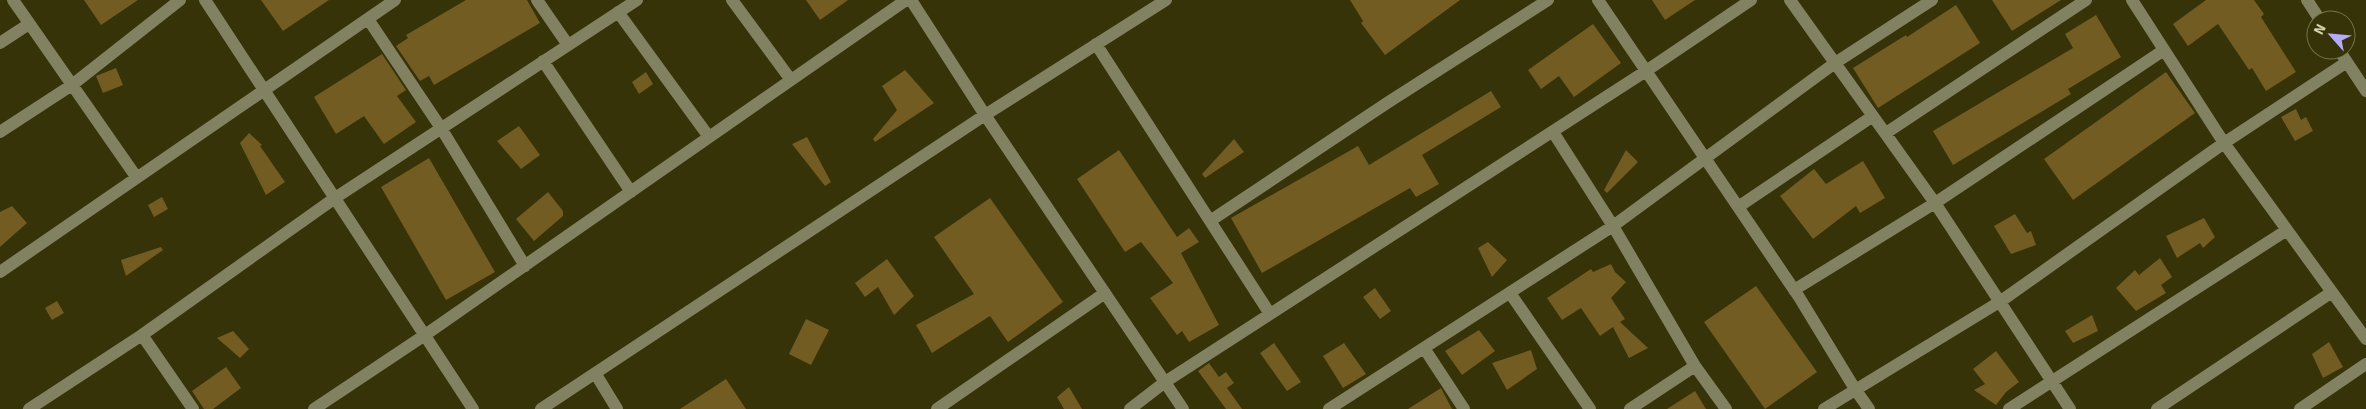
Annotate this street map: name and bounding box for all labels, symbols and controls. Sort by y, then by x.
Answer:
north arrow [2306,10,2356,60]
text: N [2310,21,2330,38]

